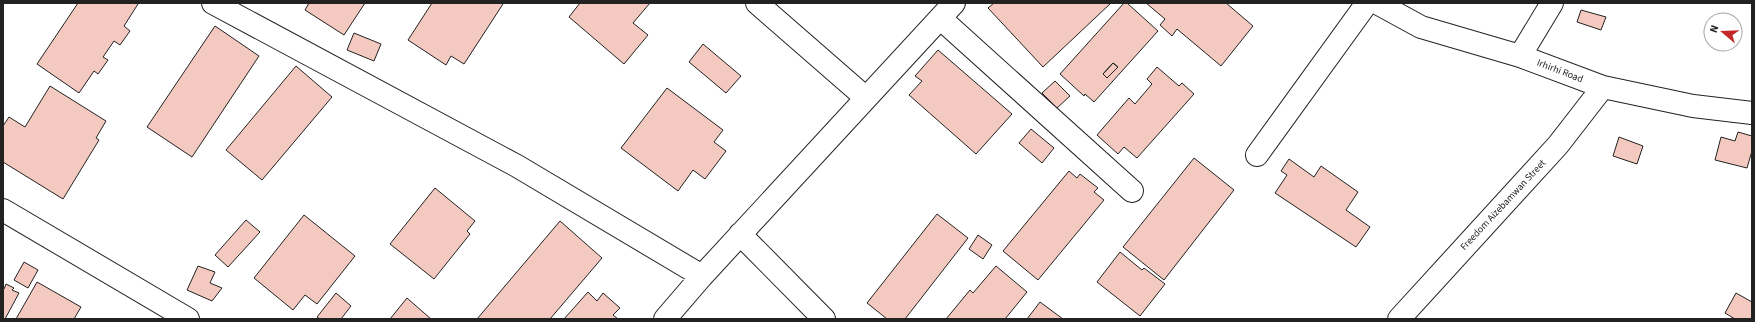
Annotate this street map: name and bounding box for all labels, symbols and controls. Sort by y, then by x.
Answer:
north arrow [1703,12,1743,52]
text: N [1706,23,1722,35]
street label: Irhirhi Road [1535,56,1585,86]
street label: Freedom Aizebamwan Street [1457,156,1549,254]

